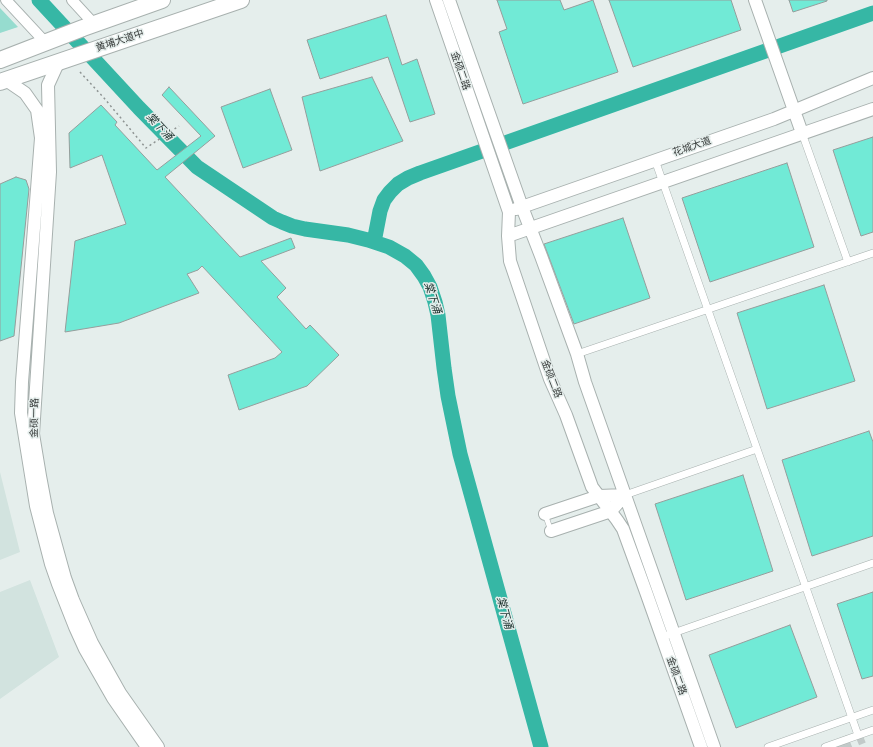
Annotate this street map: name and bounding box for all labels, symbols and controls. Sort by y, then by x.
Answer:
street label: 黄埔大道中 [94,28,146,54]
street label: 金硕二路 [448,50,472,92]
water label: 棠下涌 [143,110,175,144]
street label: 花城大道 [671,135,713,159]
water label: 棠下涌 [421,280,443,316]
street label: 金硕二路 [538,358,564,400]
street label: 金硕一路 [29,398,41,438]
water label: 棠下涌 [493,595,515,631]
street label: 金硕二路 [664,655,688,697]

